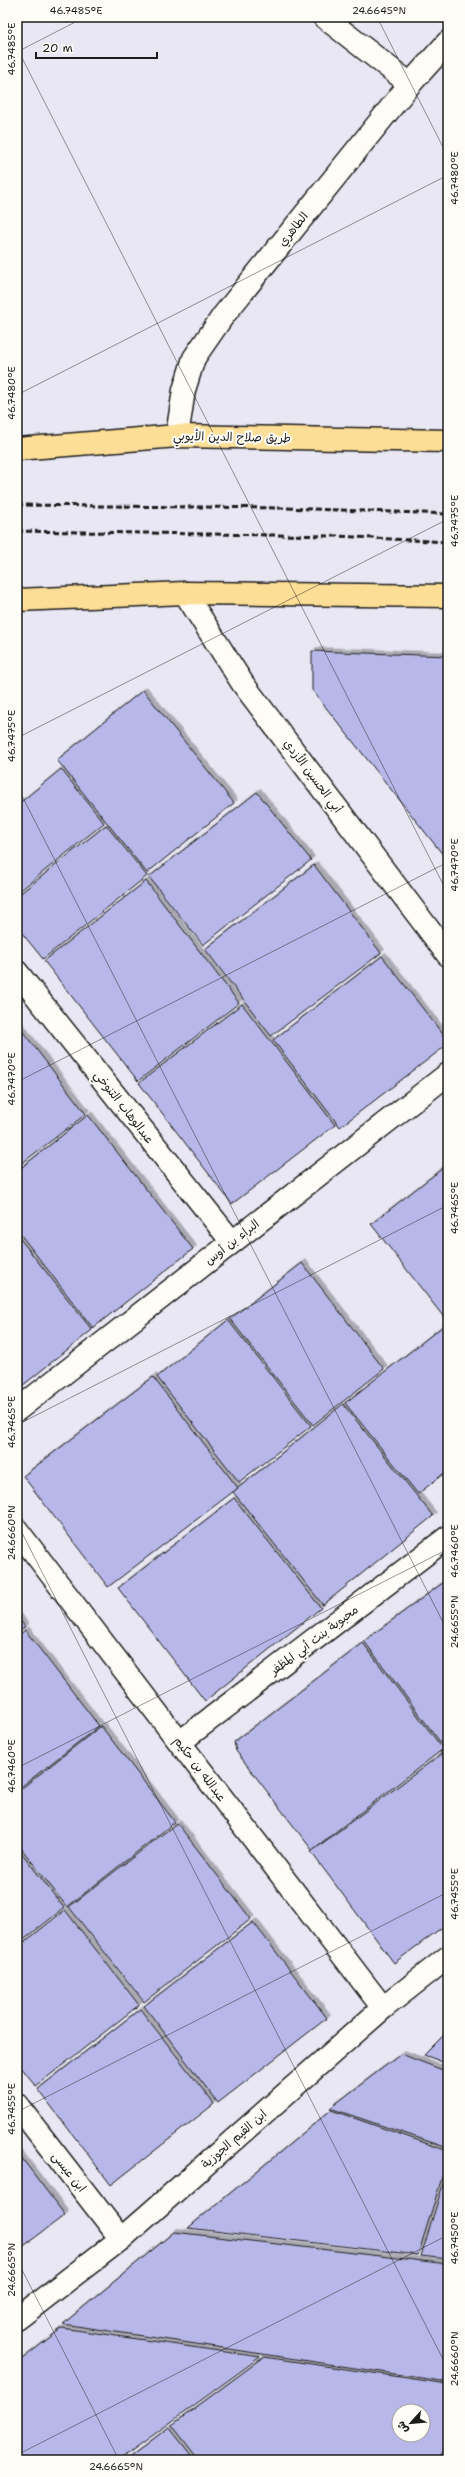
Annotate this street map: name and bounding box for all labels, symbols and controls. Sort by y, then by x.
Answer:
text: 46.7485°E [50,4,102,17]
text: 24.6645°N [352,4,406,17]
text: 46.7485°E [5,23,18,75]
scale bar [36,34,157,60]
text: 20 m [42,40,73,56]
text: 46.7480°E [448,151,461,205]
street label: الطاهري [274,209,312,250]
text: 46.7480°E [5,366,18,420]
street label: طريق صلاح الدين الأيوبي [173,428,291,449]
text: 46.7475°E [448,495,461,547]
text: 46.7475°E [5,710,18,762]
street label: أبي الحسين الأزدي [278,736,346,818]
text: 46.7470°E [448,838,461,892]
text: 46.7470°E [5,1052,18,1106]
street label: عبدالوهاب التنوخي [88,1067,157,1149]
text: 46.7465°E [448,1182,461,1234]
street label: البراء بن أوس [201,1216,263,1268]
text: 46.7465°E [5,1396,18,1448]
text: 24.6660°N [5,1505,18,1561]
text: 46.7460°E [448,1524,461,1578]
text: 24.6655°N [448,1595,461,1649]
street label: محبوبة بنت أبي المظفر [266,1601,363,1682]
street label: عبدالله بن حكيم [169,1733,230,1805]
text: 46.7460°E [5,1739,18,1793]
text: 46.7455°E [448,1868,461,1920]
text: 46.7455°E [5,2083,18,2135]
street label: ابن القيم الجوزية [198,2106,271,2173]
street label: ابن عيسى [48,2149,90,2195]
text: 46.7450°E [448,2212,461,2264]
text: 24.6665°N [5,2243,18,2297]
text: 24.6660°N [448,2331,461,2387]
north arrow [391,2403,431,2443]
text: ش [393,2419,412,2436]
text: 24.6665°N [89,2460,143,2473]

